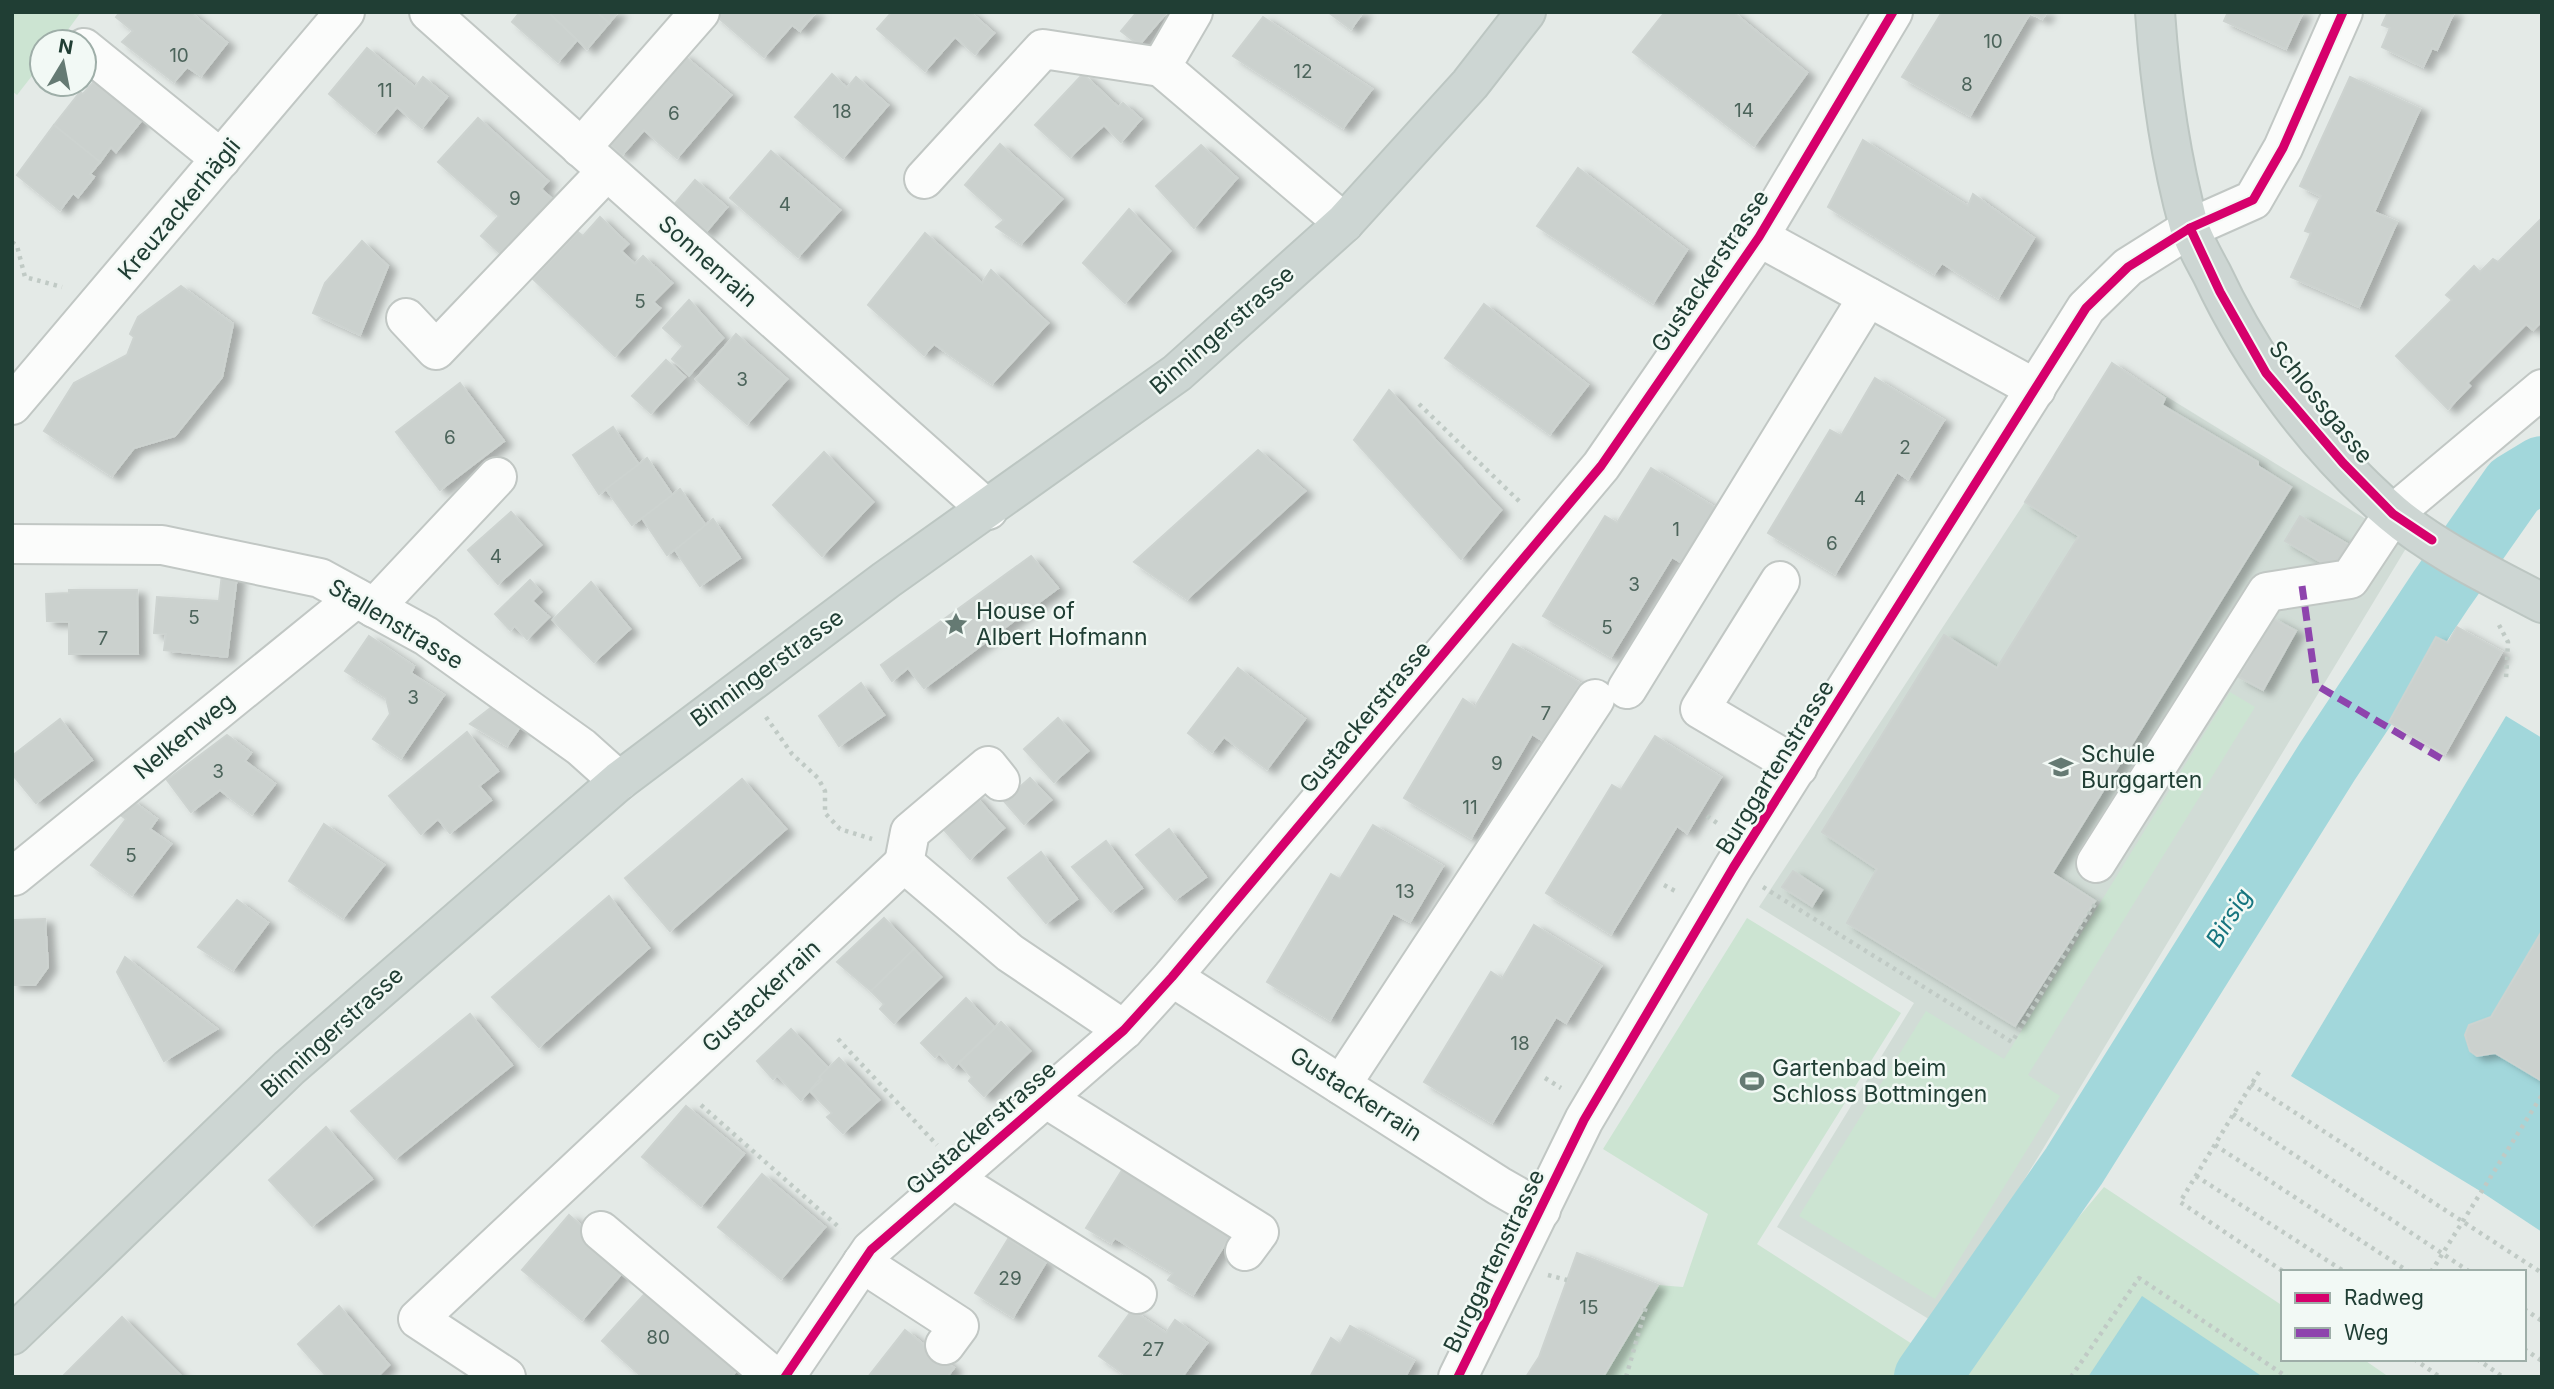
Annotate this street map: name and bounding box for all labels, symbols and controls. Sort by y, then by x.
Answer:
north arrow [28,28,98,98]
house number: 10 [1983,30,2003,53]
text: N [57,34,75,59]
house number: 10 [169,44,189,67]
house number: 12 [1293,60,1313,83]
house number: 8 [1961,73,1973,96]
house number: 11 [377,79,393,102]
house number: 14 [1734,99,1754,122]
house number: 18 [832,100,852,123]
house number: 6 [668,102,680,125]
street label: Kreuzackerhägli [112,133,246,285]
street label: Gustackerstrasse [1645,185,1775,357]
house number: 9 [509,187,521,210]
house number: 4 [779,193,791,216]
street label: Sonnenrain [653,209,763,313]
street label: Binningerstrasse [1144,260,1300,400]
house number: 5 [634,290,646,313]
street label: Schlossgasse [2263,335,2379,469]
house number: 3 [736,368,748,391]
house number: 6 [444,426,456,449]
house number: 2 [1899,436,1911,459]
house number: 4 [1854,487,1866,510]
house number: 1 [1672,518,1680,541]
house number: 6 [1826,532,1838,555]
house number: 4 [490,545,502,568]
street label: Stallenstrasse [323,573,469,675]
house number: 3 [1628,573,1640,596]
place label: House of Albert Hofmann [976,597,1148,651]
street label: Binningerstrasse [685,603,849,733]
house number: 5 [188,606,200,629]
place icon: House of Albert Hofmann [942,610,970,638]
house number: 5 [1601,616,1613,639]
house number: 7 [98,627,108,650]
street label: Gustackerstrasse [1293,635,1437,799]
street label: Burggartenstrasse [1710,675,1840,859]
house number: 3 [407,686,419,709]
street label: Nelkenweg [128,687,240,785]
house number: 7 [1541,702,1551,725]
place label: Schule Burggarten [2081,740,2202,794]
house number: 9 [1491,752,1503,775]
school or university icon: Schule Burggarten [2047,753,2075,781]
house number: 3 [212,760,224,783]
house number: 11 [1462,796,1478,819]
house number: 5 [125,844,137,867]
house number: 13 [1395,880,1415,903]
water label: Birsig [2199,883,2258,952]
street label: Gustackerrain [696,934,826,1058]
street label: Binningerstrasse [255,961,409,1103]
house number: 18 [1510,1032,1530,1055]
street label: Gustackerrain [1285,1041,1427,1147]
place label: Gartenbad beim Schloss Bottmingen [1772,1054,1987,1108]
street label: Gustackerstrasse [900,1055,1062,1201]
sports icon: Gartenbad beim Schloss Bottmingen [1738,1067,1766,1095]
street label: Burggartenstrasse [1438,1165,1550,1357]
house number: 29 [998,1267,1022,1290]
legend [2281,1270,2526,1361]
text: Radweg [2344,1285,2424,1310]
house number: 15 [1579,1296,1599,1319]
text: Weg [2344,1320,2389,1345]
house number: 80 [646,1326,670,1349]
house number: 27 [1142,1338,1164,1361]

